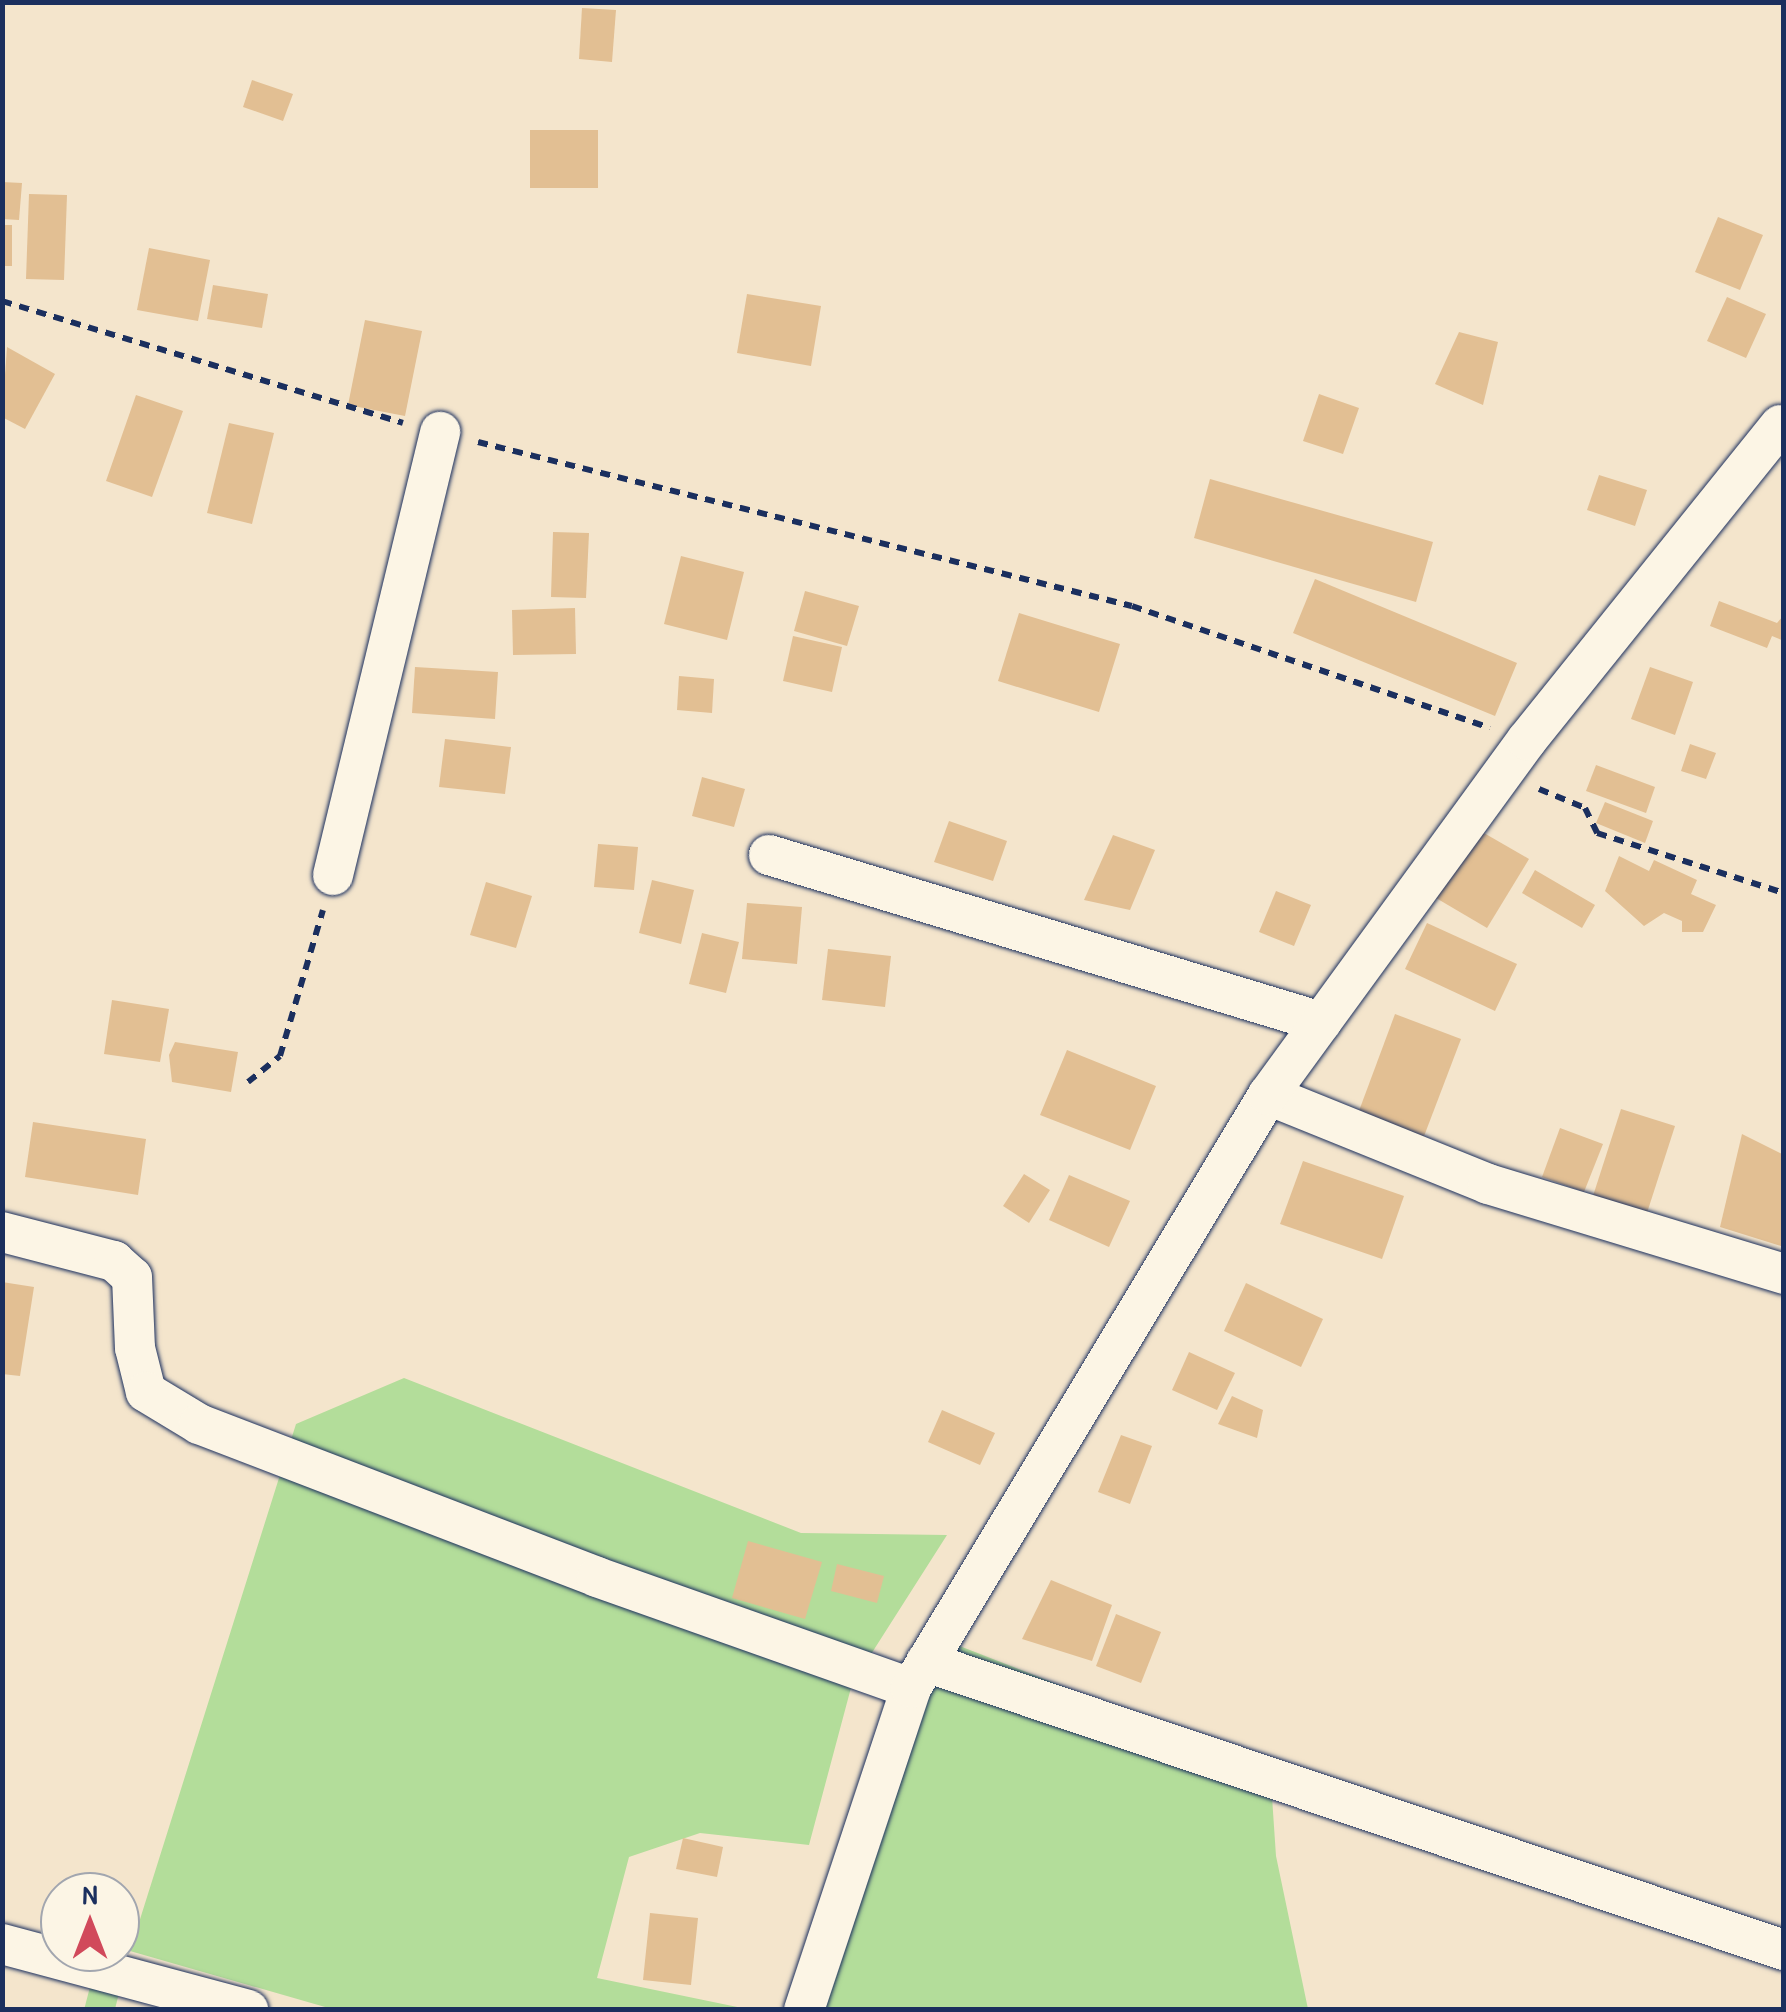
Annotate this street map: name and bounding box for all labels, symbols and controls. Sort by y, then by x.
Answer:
north arrow [40,1872,140,1972]
text: N [83,1875,97,1913]

